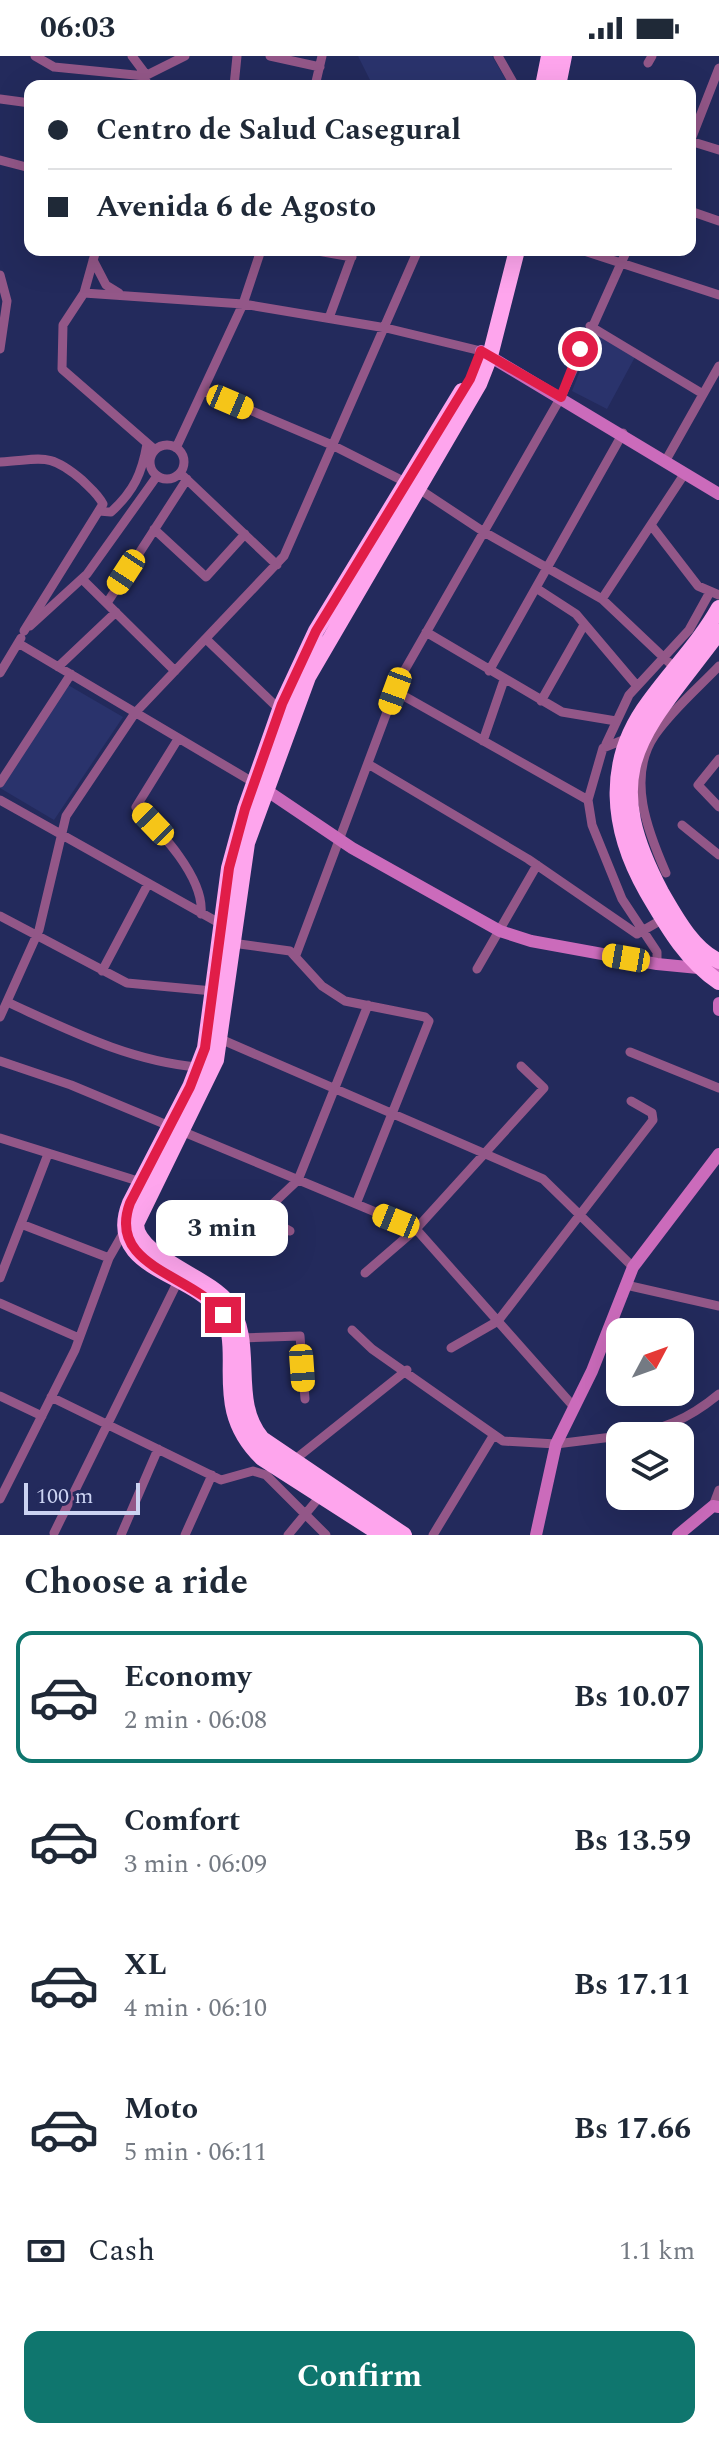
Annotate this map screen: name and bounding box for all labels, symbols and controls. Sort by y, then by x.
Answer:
text: 06:03 [40,5,115,51]
text: Centro de Salud Casegural [96,107,461,153]
text: Avenida 6 de Agosto [96,184,376,230]
route start [562,331,598,367]
car [203,382,257,422]
car [103,545,149,599]
car [376,664,414,718]
car [128,798,178,850]
car [600,942,652,974]
callout: 3 min [157,1199,289,1255]
car [369,1201,423,1241]
text: 3 min [187,1208,257,1248]
route end [205,1297,241,1333]
north arrow [606,1318,694,1406]
map controls [606,1318,694,1510]
car [288,1343,316,1393]
button: layers [606,1422,694,1510]
scale bar [24,1479,140,1515]
text: 100 m [36,1480,93,1513]
text: Choose a ride [24,1555,248,1610]
text: Economy [124,1654,251,1700]
icon: car [28,1661,100,1733]
text: Bs 10.07 [574,1674,691,1720]
text: 2 min · 06:08 [124,1700,267,1740]
text: Comfort [124,1798,240,1844]
icon: car [28,1805,100,1877]
text: Bs 13.59 [574,1818,691,1864]
text: 3 min · 06:09 [124,1844,267,1884]
text: XL [124,1942,167,1988]
icon: car [28,1949,100,2021]
text: Bs 17.11 [574,1962,691,2008]
text: 4 min · 06:10 [124,1988,267,2028]
text: Moto [124,2086,198,2132]
icon: car [28,2093,100,2165]
text: Bs 17.66 [574,2106,691,2152]
text: 5 min · 06:11 [124,2132,267,2172]
text: Cash [88,2228,155,2274]
icon: cash [24,2229,68,2273]
text: 1.1 km [619,2231,695,2271]
button: Confirm [24,2331,695,2423]

